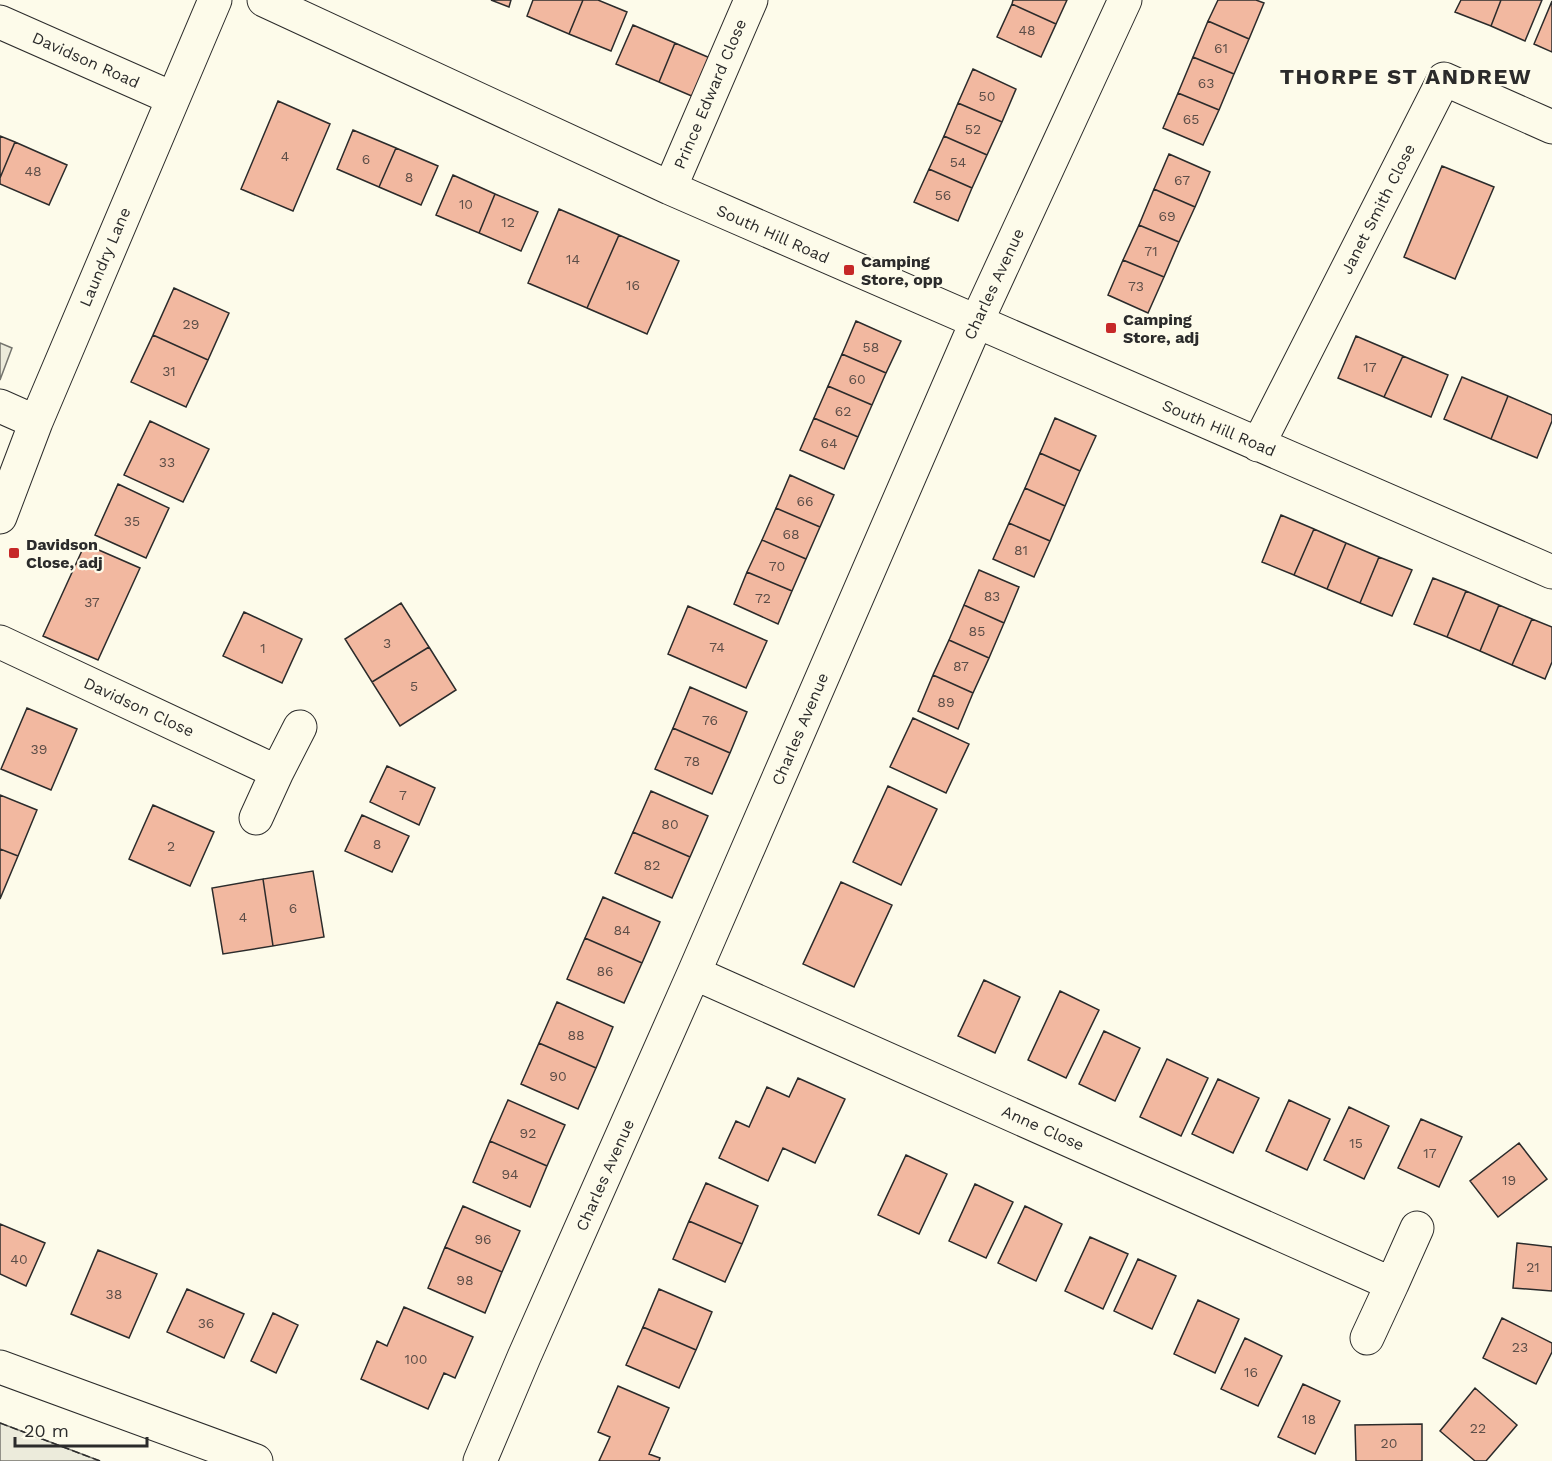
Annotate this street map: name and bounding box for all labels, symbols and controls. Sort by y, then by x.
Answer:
street label: Prince Edward Close [670,16,750,172]
house number: 48 [1018,22,1036,38]
street label: Davidson Road [29,28,143,92]
house number: 61 [1214,40,1228,56]
district label: THORPE ST ANDREW [1280,64,1532,89]
house number: 63 [1198,75,1214,91]
house number: 50 [979,88,995,104]
house number: 65 [1183,111,1199,127]
house number: 52 [965,121,981,137]
street label: Janet Smith Close [1337,141,1419,277]
house number: 4 [281,148,289,164]
house number: 6 [362,151,370,167]
house number: 54 [950,154,966,170]
house number: 48 [24,163,42,179]
house number: 8 [405,169,413,185]
house number: 67 [1174,172,1190,188]
house number: 56 [935,187,951,203]
house number: 10 [459,196,473,212]
street label: South Hill Road [714,201,832,267]
street label: Laundry Lane [76,204,134,310]
house number: 69 [1158,208,1176,224]
house number: 12 [501,214,515,230]
street label: Charles Avenue [960,225,1028,343]
house number: 71 [1144,243,1158,259]
house number: 14 [566,251,580,267]
place label: Camping Store, opp [861,252,943,289]
marker: Camping Store, opp [842,263,856,277]
house number: 16 [626,277,640,293]
house number: 73 [1128,278,1144,294]
place label: Camping Store, adj [1123,310,1199,347]
house number: 29 [183,316,199,332]
marker: Camping Store, adj [1104,321,1118,335]
house number: 58 [863,339,879,355]
house number: 17 [1363,359,1377,375]
house number: 31 [162,363,176,379]
house number: 60 [848,371,866,387]
street label: South Hill Road [1159,396,1279,460]
house number: 62 [835,403,851,419]
house number: 64 [820,435,838,451]
house number: 33 [159,454,175,470]
house number: 66 [796,493,814,509]
house number: 35 [124,513,140,529]
house number: 68 [782,526,800,542]
place label: Davidson Close, adj [26,535,103,572]
house number: 81 [1014,542,1028,558]
marker: Davidson Close, adj [7,546,21,560]
house number: 70 [769,558,785,574]
house number: 83 [984,588,1000,604]
house number: 72 [755,590,771,606]
house number: 37 [84,594,100,610]
house number: 85 [969,623,985,639]
house number: 3 [383,635,391,651]
house number: 74 [709,639,725,655]
house number: 1 [260,640,266,656]
house number: 87 [953,658,969,674]
street label: Charles Avenue [768,670,832,788]
street label: Davidson Close [81,673,197,741]
house number: 5 [410,678,418,694]
house number: 89 [937,694,955,710]
house number: 76 [702,712,718,728]
house number: 39 [31,741,47,757]
house number: 78 [684,753,700,769]
house number: 7 [399,787,407,803]
house number: 80 [661,816,679,832]
house number: 8 [373,836,381,852]
house number: 2 [167,838,175,854]
house number: 82 [644,857,660,873]
house number: 6 [289,900,297,916]
house number: 4 [239,909,247,925]
house number: 84 [613,922,631,938]
house number: 86 [596,963,614,979]
house number: 88 [567,1027,585,1043]
house number: 90 [549,1068,567,1084]
street label: Anne Close [999,1101,1087,1155]
street label: Charles Avenue [572,1116,638,1234]
house number: 92 [520,1125,536,1141]
house number: 15 [1349,1135,1363,1151]
house number: 17 [1423,1145,1437,1161]
house number: 94 [501,1166,519,1182]
house number: 19 [1502,1172,1516,1188]
house number: 96 [474,1231,492,1247]
house number: 40 [10,1251,28,1267]
house number: 21 [1526,1259,1540,1275]
house number: 98 [456,1272,474,1288]
house number: 38 [106,1286,122,1302]
house number: 36 [198,1315,214,1331]
house number: 23 [1512,1339,1528,1355]
house number: 100 [405,1351,427,1367]
house number: 16 [1244,1364,1258,1380]
scale bar [15,1410,147,1448]
house number: 18 [1302,1411,1316,1427]
text: 20 m [24,1420,69,1441]
house number: 22 [1470,1420,1486,1436]
house number: 20 [1381,1435,1397,1451]

